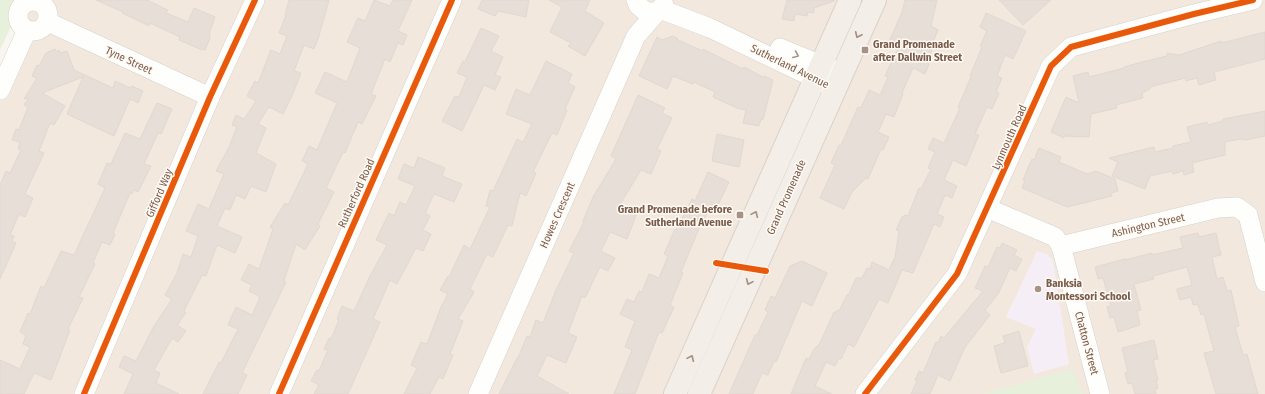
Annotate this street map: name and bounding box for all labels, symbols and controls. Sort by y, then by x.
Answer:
one-way arrow [855,31,863,39]
place label: Grand Promenade after Dallwin Street [873,38,962,64]
street label: Sutherland Avenue [749,42,831,91]
street label: Tyne Street [103,44,155,77]
marker: Grand Promenade after Dallwin Street [860,45,870,55]
one-way arrow [792,50,799,58]
street label: Lynmouth Road [989,103,1030,172]
street label: Rutherford Road [335,157,378,230]
street label: Grand Promenade [764,158,809,237]
street label: Gifford Way [143,167,176,219]
street label: Howes Crescent [537,180,578,250]
place label: Grand Promenade before Sutherland Avenue [618,203,732,229]
marker: Grand Promenade before Sutherland Avenue [735,210,745,220]
one-way arrow [750,211,758,218]
street label: Ashington Street [1110,211,1186,240]
place label: Banksia Montessori School [1046,277,1131,303]
one-way arrow [745,278,753,285]
marker: Banksia Montessori School [1033,284,1043,294]
street label: Chatton Street [1072,310,1101,377]
one-way arrow [686,355,694,362]

